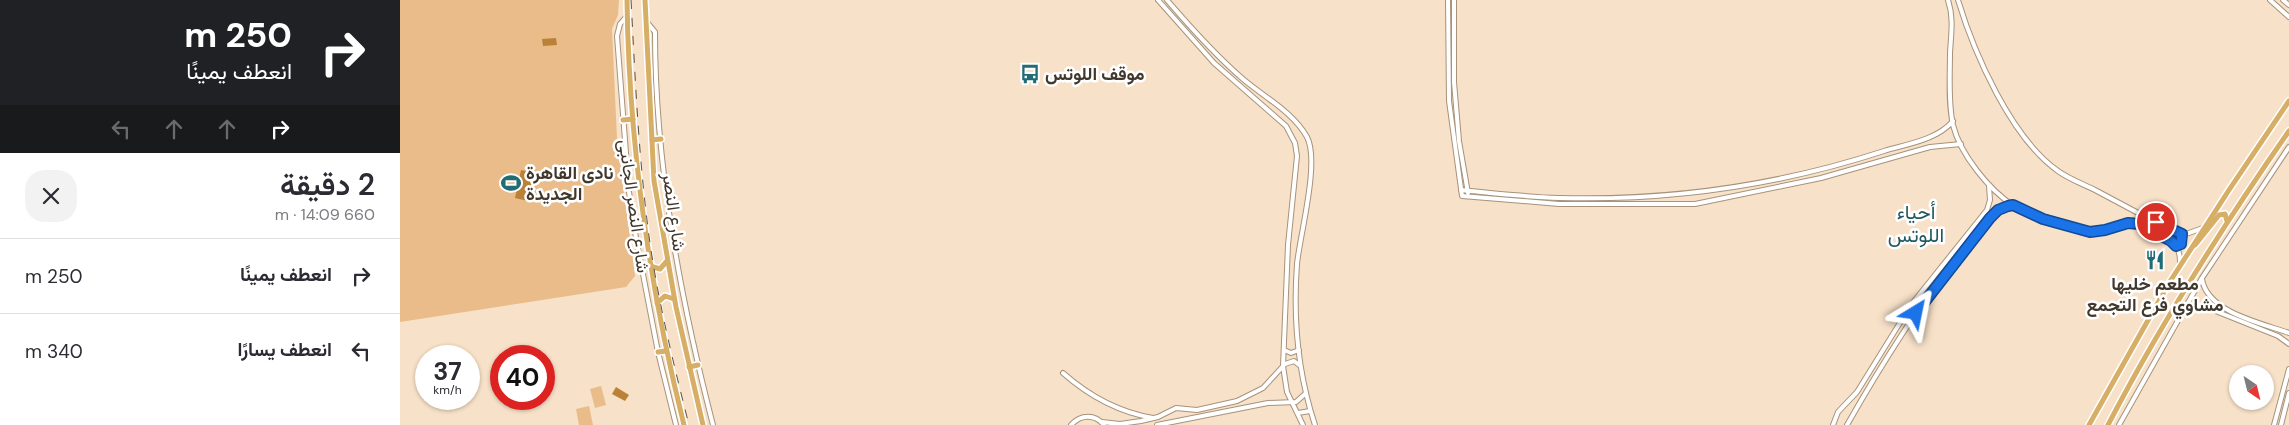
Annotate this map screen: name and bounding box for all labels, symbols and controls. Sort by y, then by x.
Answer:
text: 250 m [184,12,292,58]
icon: right [310,20,375,85]
text: انعطف يمينًا [186,57,292,86]
place label: موقف اللوتس [1045,62,1145,86]
bus stop icon: موقف اللوتس [1019,63,1041,85]
icon: left [107,115,135,143]
icon: ahead [160,115,188,143]
icon: ahead [213,115,241,143]
icon: right [266,115,294,143]
street label: شارع النصر الجانبى [613,138,655,274]
place label: نادى القاهرة الجديدة [526,161,614,206]
text: 2 دقيقة [280,165,375,204]
button: close [25,170,77,222]
street label: شارع النصر [656,170,691,253]
sports icon: نادى القاهرة الجديدة [500,172,522,194]
district label: أحياء اللوتس [1888,199,1944,248]
pin [2135,201,2177,243]
text: 660 m · 14:09 [275,204,375,225]
icon: arrive [2142,208,2170,236]
restaurant icon: مطعم خليها مشاوي فرع التجمع [2144,249,2166,271]
text: انعطف يمينًا [240,262,332,287]
icon: right [347,262,375,290]
text: 250 m [25,264,83,289]
place label: مطعم خليها مشاوي فرع التجمع [2087,272,2224,320]
position arrow [1889,286,1941,338]
text: انعطف يسارًا [238,337,332,362]
icon: left [347,337,375,365]
text: 340 m [25,339,83,364]
speed limit sign: 40 [490,345,555,410]
text: 37 [433,355,462,388]
north arrow [2229,365,2274,410]
map controls [2229,365,2274,410]
text: km/h [433,382,462,398]

